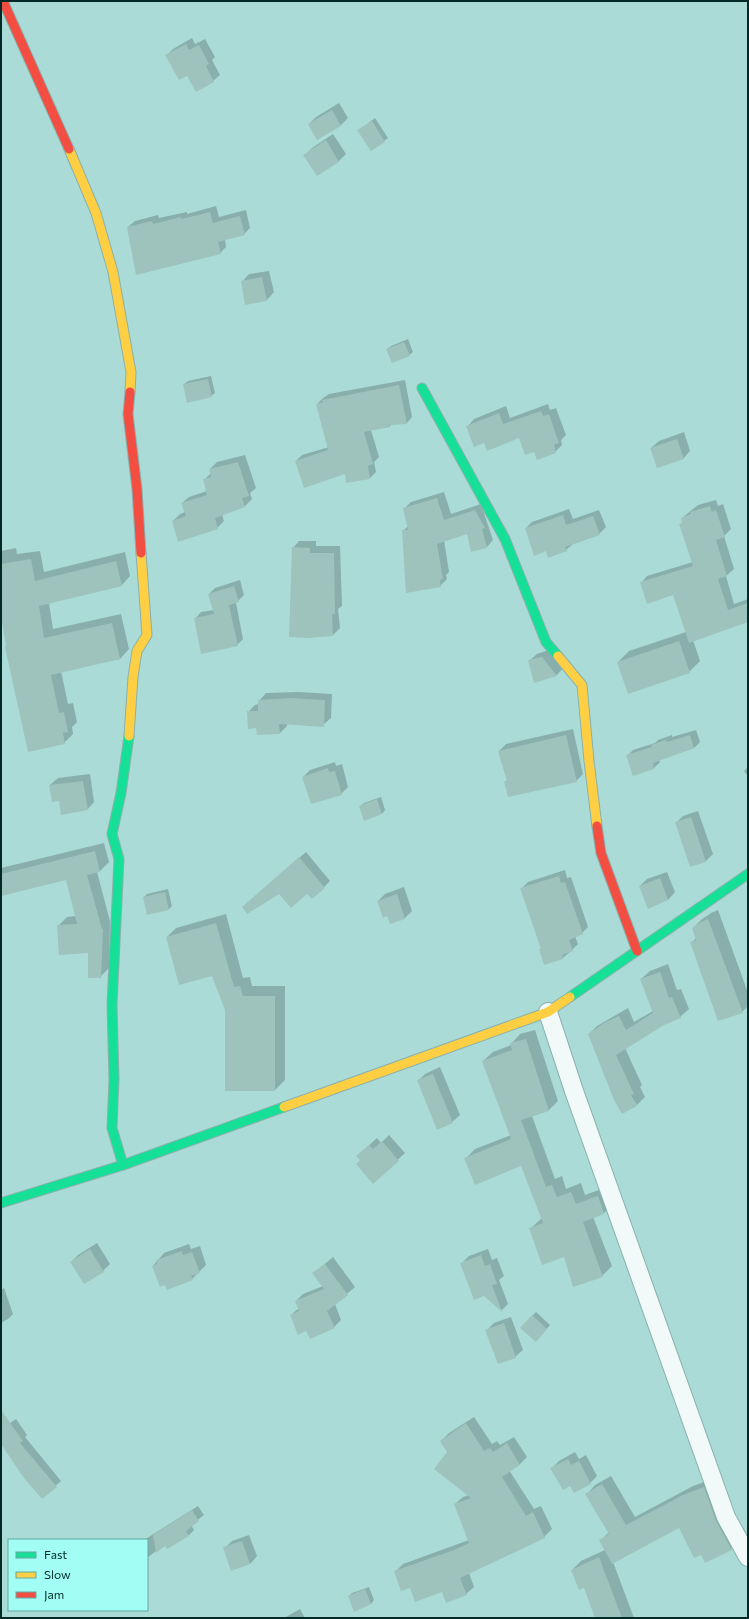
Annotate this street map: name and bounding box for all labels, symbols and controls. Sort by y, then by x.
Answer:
legend [8,1539,148,1611]
text: Fast [44,1547,67,1561]
text: Slow [44,1567,71,1581]
text: Jam [44,1587,64,1602]

